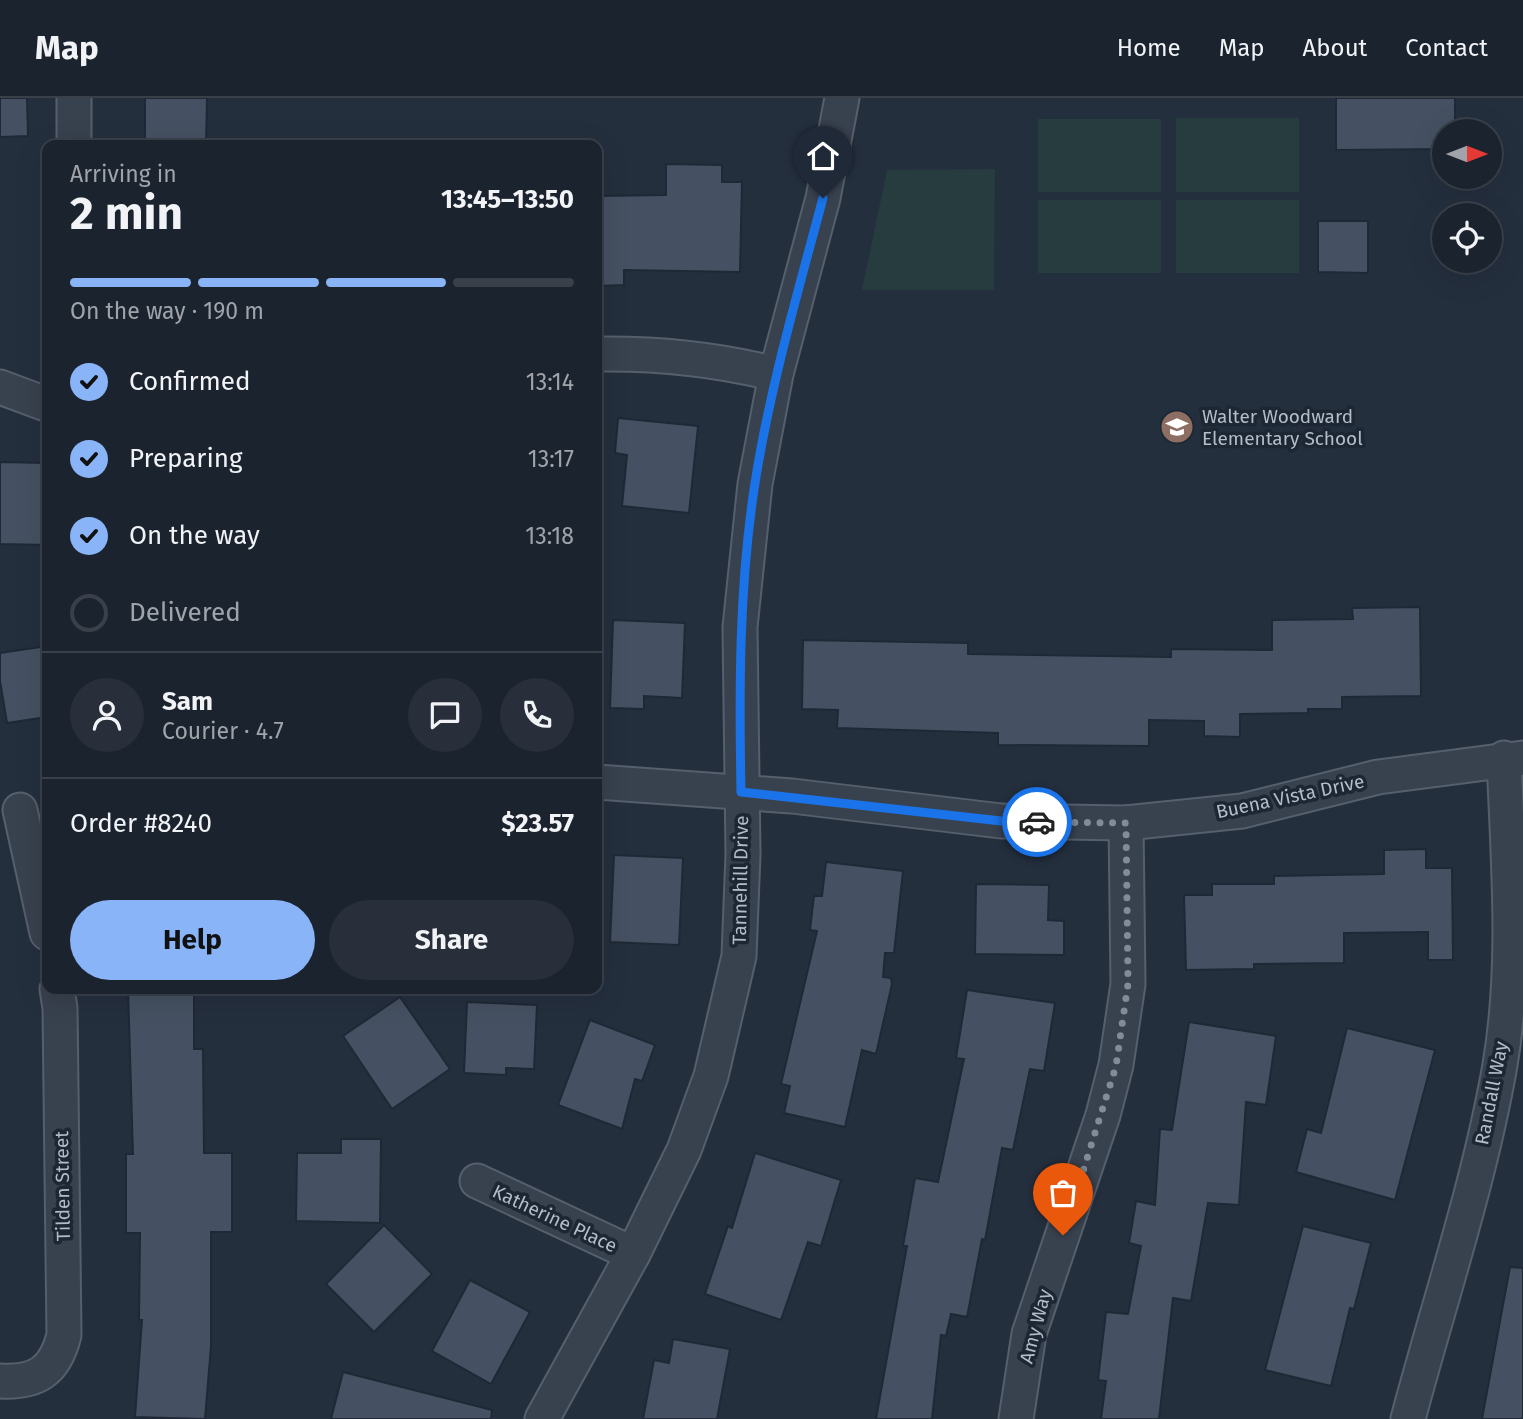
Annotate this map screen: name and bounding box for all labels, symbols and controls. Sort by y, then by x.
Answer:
text: Map [35,28,99,68]
text: Home [1117,34,1181,62]
text: Map [1219,34,1265,62]
text: About [1303,34,1367,62]
text: Contact [1405,34,1488,62]
north arrow [1432,119,1502,189]
map controls [1432,119,1502,273]
pin [793,126,853,198]
icon: home [804,137,842,175]
text: Arriving in [70,160,177,188]
text: 13:45–13:50 [441,184,574,215]
text: 2 min [70,186,183,241]
button: locate [1432,203,1502,273]
text: On the way · 190 m [70,297,264,325]
icon: check [70,363,108,401]
text: Confirmed [129,366,250,397]
text: 13:14 [526,368,574,396]
place label: Walter Woodward Elementary School [1202,405,1363,450]
school or university icon: Walter Woodward Elementary School [1158,408,1196,446]
icon: check [70,440,108,478]
text: Preparing [129,443,242,474]
text: 13:17 [528,445,574,473]
icon: check [70,517,108,555]
text: On the way [129,520,260,551]
text: 13:18 [525,522,574,550]
text: Delivered [129,597,241,628]
button: person [70,678,144,752]
button: chat [408,678,482,752]
button: phone [500,678,574,752]
text: Sam [162,686,213,717]
text: Courier · 4.7 [162,717,284,745]
street label: Buena Vista Drive [1214,770,1366,823]
courier [1002,787,1072,857]
icon: car [1018,803,1056,841]
text: Order #8240 [70,808,212,839]
text: $23.57 [501,808,574,839]
street label: Tannehill Drive [728,815,753,945]
button: Help [70,900,315,980]
button: Share [329,900,574,980]
street label: Randall Way [1470,1039,1513,1147]
street label: Tilden Street [50,1131,75,1241]
pin [1033,1163,1093,1235]
icon: bag [1044,1174,1082,1212]
street label: Katherine Place [489,1180,621,1257]
street label: Amy Way [1015,1286,1057,1366]

